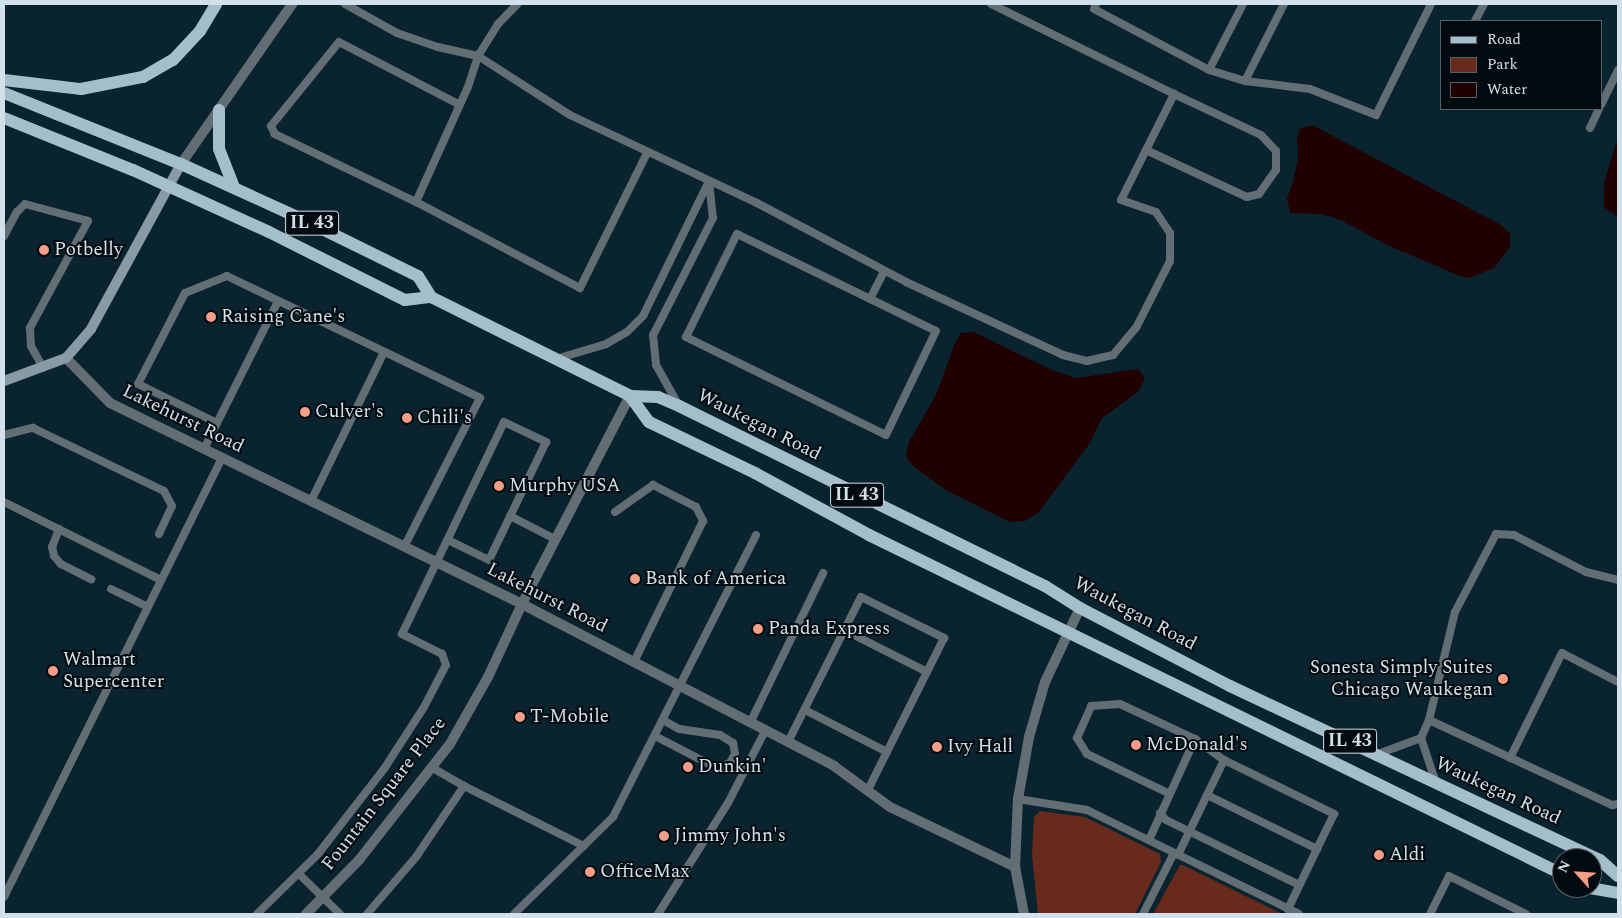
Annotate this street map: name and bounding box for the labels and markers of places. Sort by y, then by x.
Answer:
place label: Potbelly [54,239,123,261]
marker: Potbelly [38,244,50,256]
place label: Raising Cane's [221,306,346,328]
marker: Raising Cane's [205,311,217,323]
place label: Culver's [315,401,384,423]
marker: Culver's [299,406,311,418]
place label: Chili's [417,407,472,429]
marker: Chili's [401,412,413,424]
place label: Murphy USA [509,475,620,497]
marker: Murphy USA [493,480,505,492]
place label: Bank of America [645,568,786,590]
marker: Bank of America [629,573,641,585]
place label: Panda Express [768,618,890,640]
marker: Panda Express [752,623,764,635]
place label: Walmart Supercenter [63,649,164,693]
place label: Sonesta Simply Suites Chicago Waukegan [1310,657,1493,701]
marker: Walmart Supercenter [47,665,59,677]
marker: Sonesta Simply Suites Chicago Waukegan [1497,673,1509,685]
place label: T-Mobile [530,706,609,728]
marker: T-Mobile [514,711,526,723]
place label: McDonald's [1146,734,1248,756]
place label: Ivy Hall [947,736,1013,758]
marker: McDonald's [1130,739,1142,751]
marker: Ivy Hall [931,741,943,753]
place label: Dunkin' [698,756,766,778]
marker: Dunkin' [682,761,694,773]
place label: Jimmy John's [674,825,786,847]
marker: Jimmy John's [658,830,670,842]
place label: Aldi [1389,844,1425,866]
marker: Aldi [1373,849,1385,861]
place label: OfficeMax [600,861,690,883]
marker: OfficeMax [584,866,596,878]

